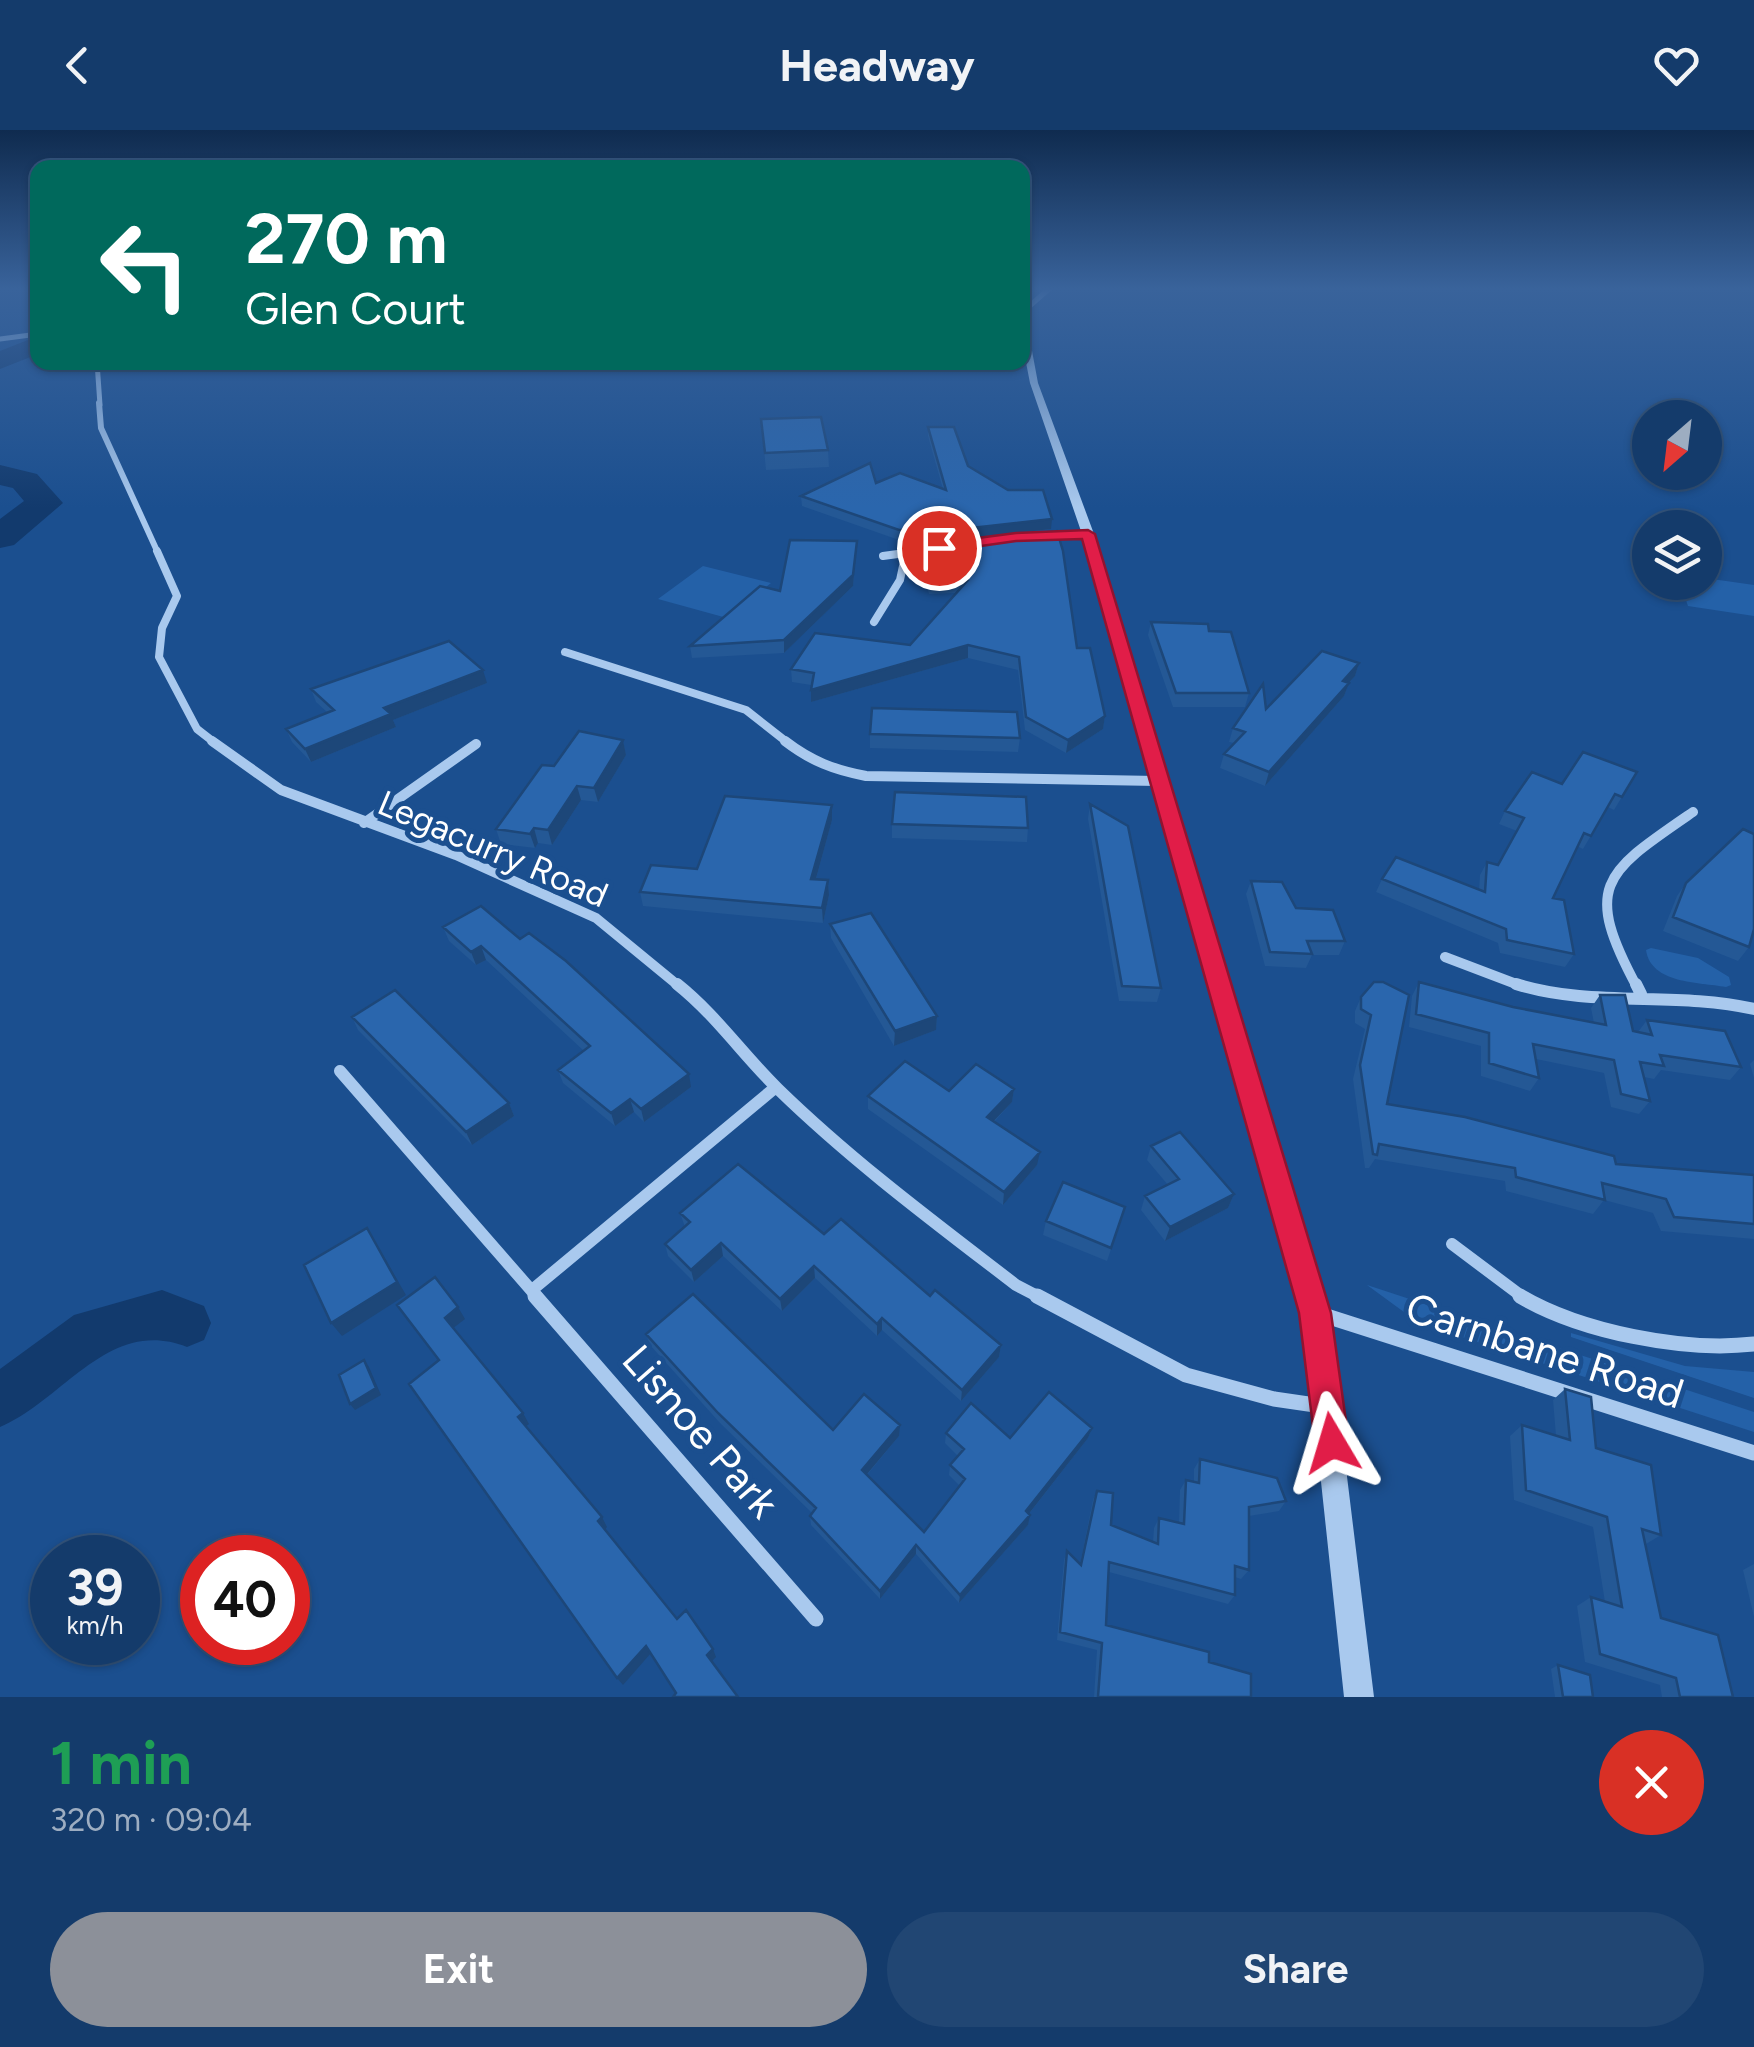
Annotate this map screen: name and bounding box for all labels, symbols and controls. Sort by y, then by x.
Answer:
icon: back [50,38,105,93]
text: Headway [779,38,975,92]
icon: heart [1649,38,1704,93]
text: 270 m [245,196,448,281]
icon: left [80,200,210,330]
text: Glen Court [245,281,466,335]
north arrow [1632,400,1722,490]
map controls [1632,400,1722,600]
pin [897,506,982,591]
button: layers [1632,510,1722,600]
icon: arrive [912,521,967,576]
street label: Legacurry Road [372,782,614,916]
street label: Carnbane Road [1400,1282,1690,1419]
street label: Lisnoe Park [612,1335,790,1529]
position arrow [1280,1391,1384,1495]
speed limit sign: 40 [180,1535,310,1665]
text: 39 [67,1557,123,1618]
text: km/h [66,1610,124,1640]
text: 1 min [50,1727,192,1799]
button: close [1599,1730,1704,1835]
text: 320 m · 09:04 [50,1801,252,1839]
button: Exit [50,1912,867,2027]
button: Share [887,1912,1704,2027]

